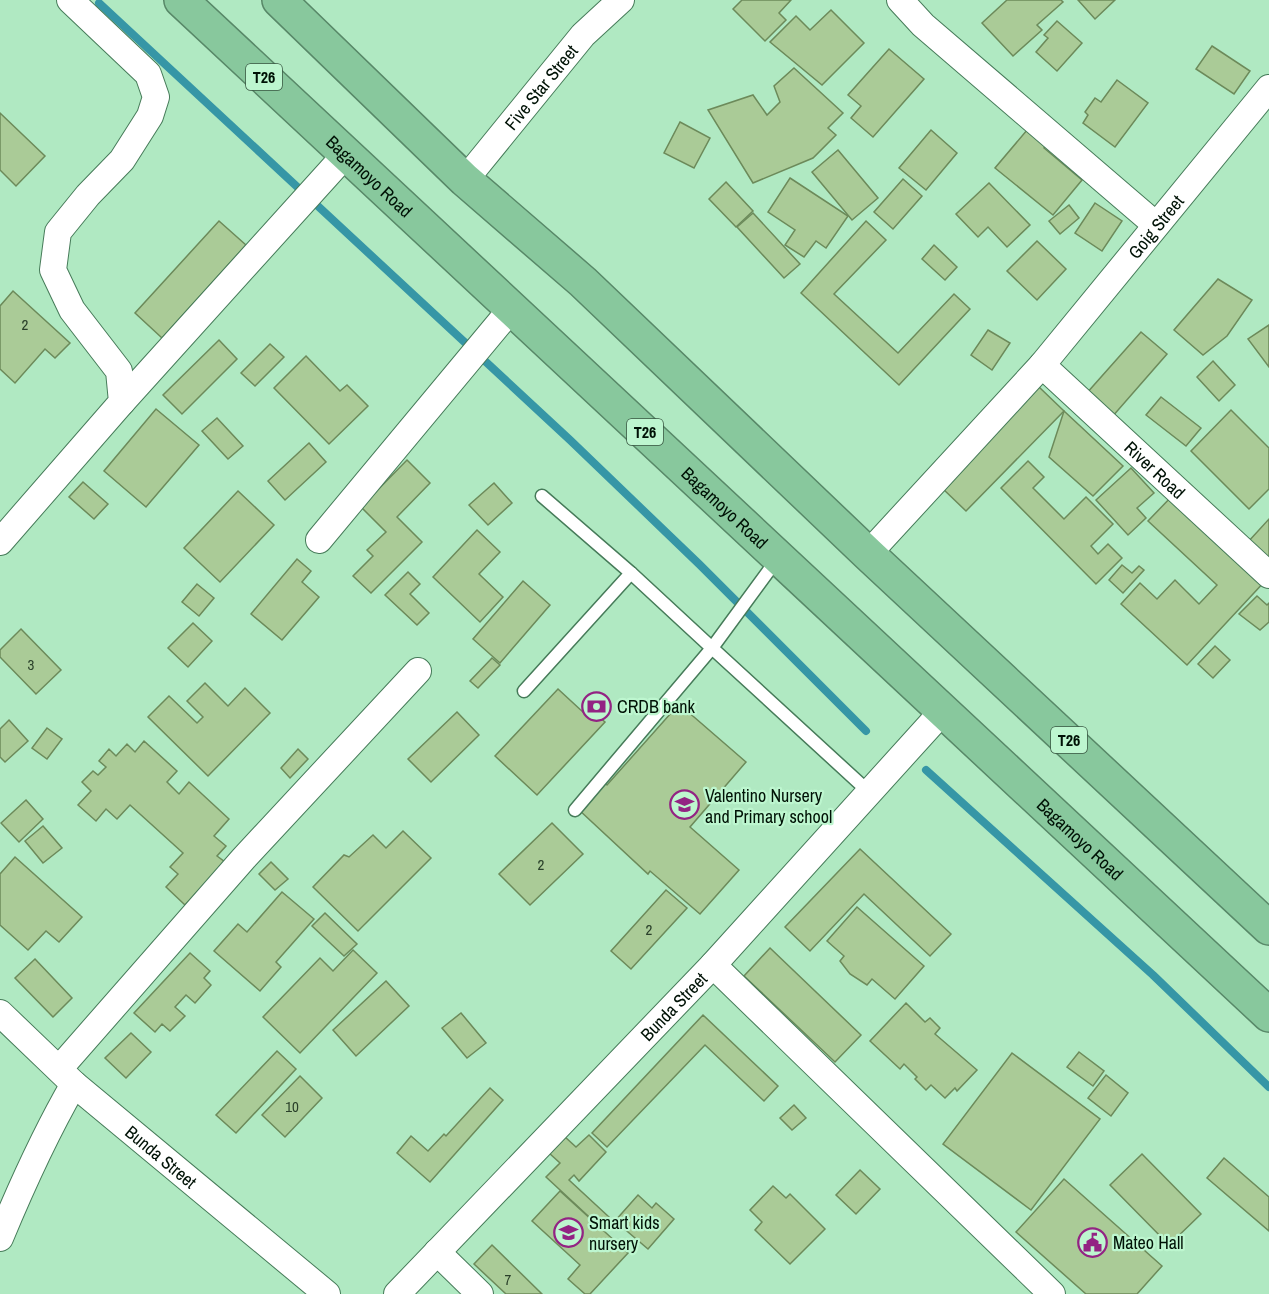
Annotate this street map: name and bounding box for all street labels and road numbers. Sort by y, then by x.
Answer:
street label: Five Star Street [498,39,583,135]
road number: T26 [246,64,282,90]
street label: Bagamoyo Road [321,129,418,223]
street label: Goig Street [1122,189,1189,264]
road number: T26 [627,419,663,445]
street label: River Road [1119,435,1191,504]
street label: Bagamoyo Road [676,461,774,554]
road number: T26 [1051,727,1087,753]
street label: Bagamoyo Road [1032,792,1129,886]
street label: Bunda Street [634,966,712,1046]
street label: Bunda Street [120,1119,202,1194]

